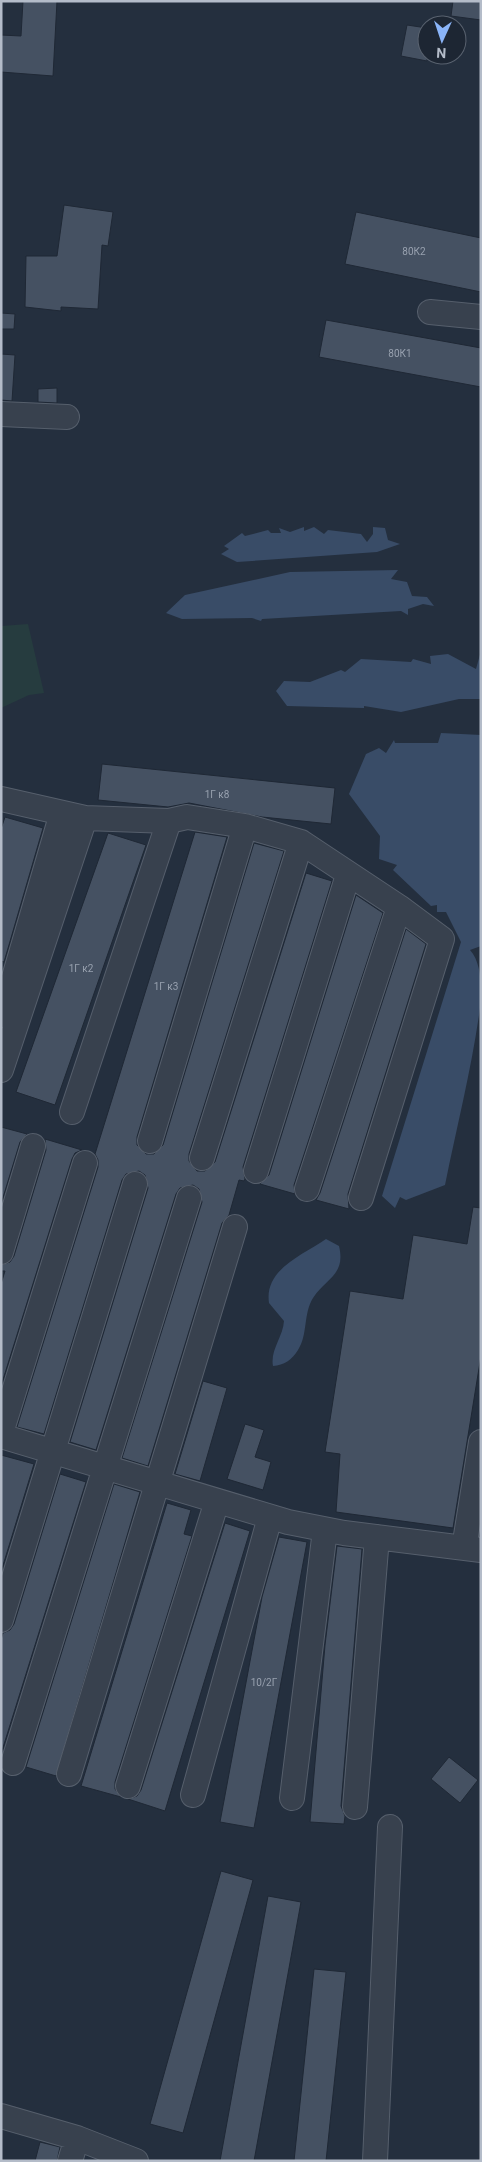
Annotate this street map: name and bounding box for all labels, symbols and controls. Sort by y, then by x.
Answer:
north arrow [417,15,467,65]
text: N [436,45,447,61]
house number: 80К2 [402,246,426,257]
house number: 80К1 [388,348,412,359]
house number: 1Г к8 [205,789,230,800]
house number: 1Г к2 [69,963,94,974]
house number: 1Г к3 [154,981,178,992]
house number: 10/2Г [251,1677,278,1688]

